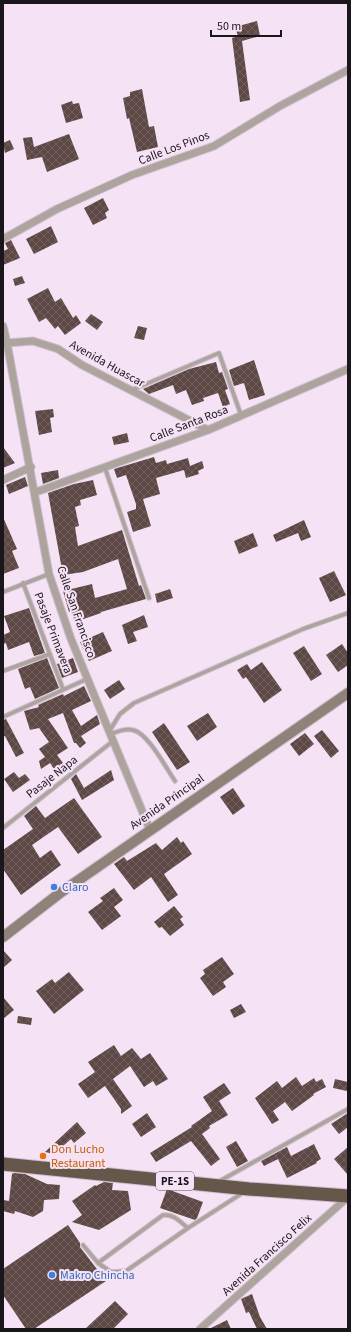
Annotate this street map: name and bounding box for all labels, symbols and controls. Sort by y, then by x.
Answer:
scale bar [211,12,281,38]
text: 50 m [217,18,241,35]
street label: Calle Los Pinos [136,127,212,169]
street label: Avenida Huascar [66,336,148,392]
street label: Calle Santa Rosa [147,401,231,447]
street label: Calle San Francisco [52,564,100,660]
street label: Pasaje Primavera [30,590,76,676]
street label: Pasaje Napa [23,752,81,802]
street label: Avenida Principal [126,770,208,834]
place label: Claro [62,879,89,896]
marker: Claro [49,882,59,892]
place label: Don Lucho Restaurant [51,1141,105,1172]
marker: Don Lucho Restaurant [38,1151,48,1161]
road number: PE-1S [156,1172,194,1190]
street label: Avenida Francisco Felix [218,1210,316,1300]
place label: Makro Chincha [60,1267,135,1284]
marker: Makro Chincha [47,1270,57,1280]

